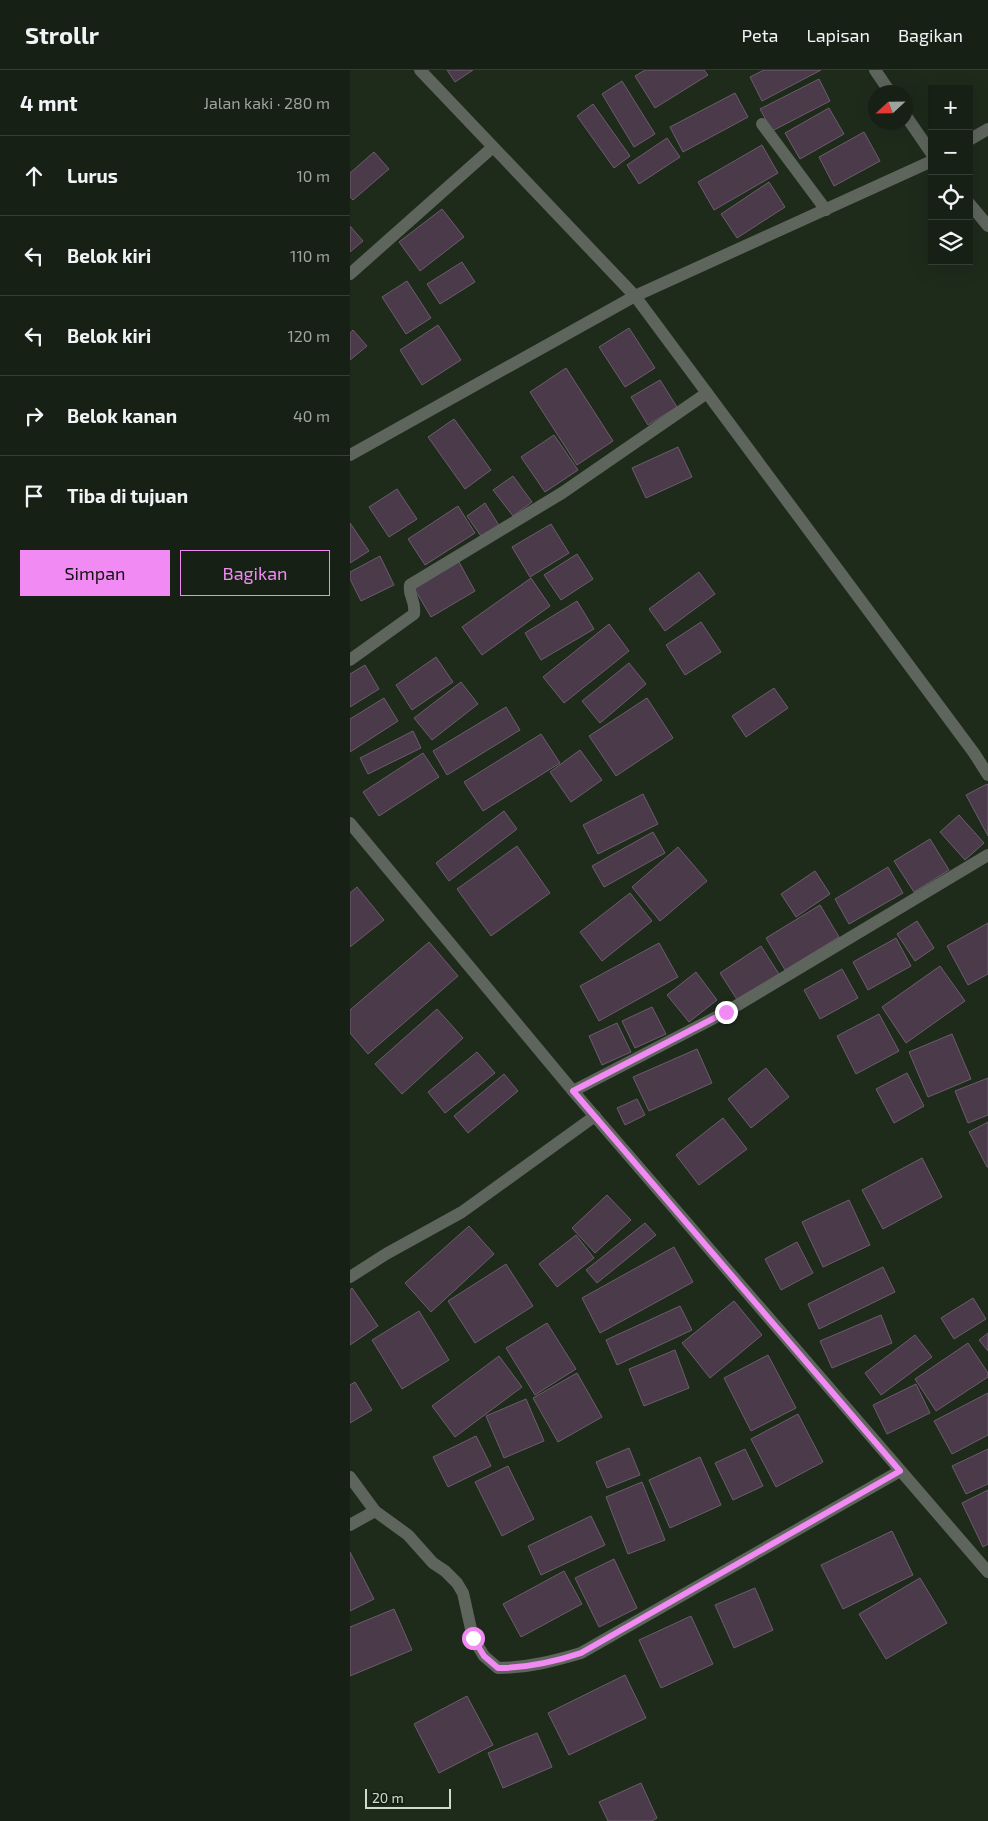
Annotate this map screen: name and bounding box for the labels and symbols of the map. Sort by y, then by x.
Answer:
north arrow [868,85,913,130]
route end [715,1001,738,1024]
route start [462,1627,485,1650]
scale bar [365,1786,451,1809]

